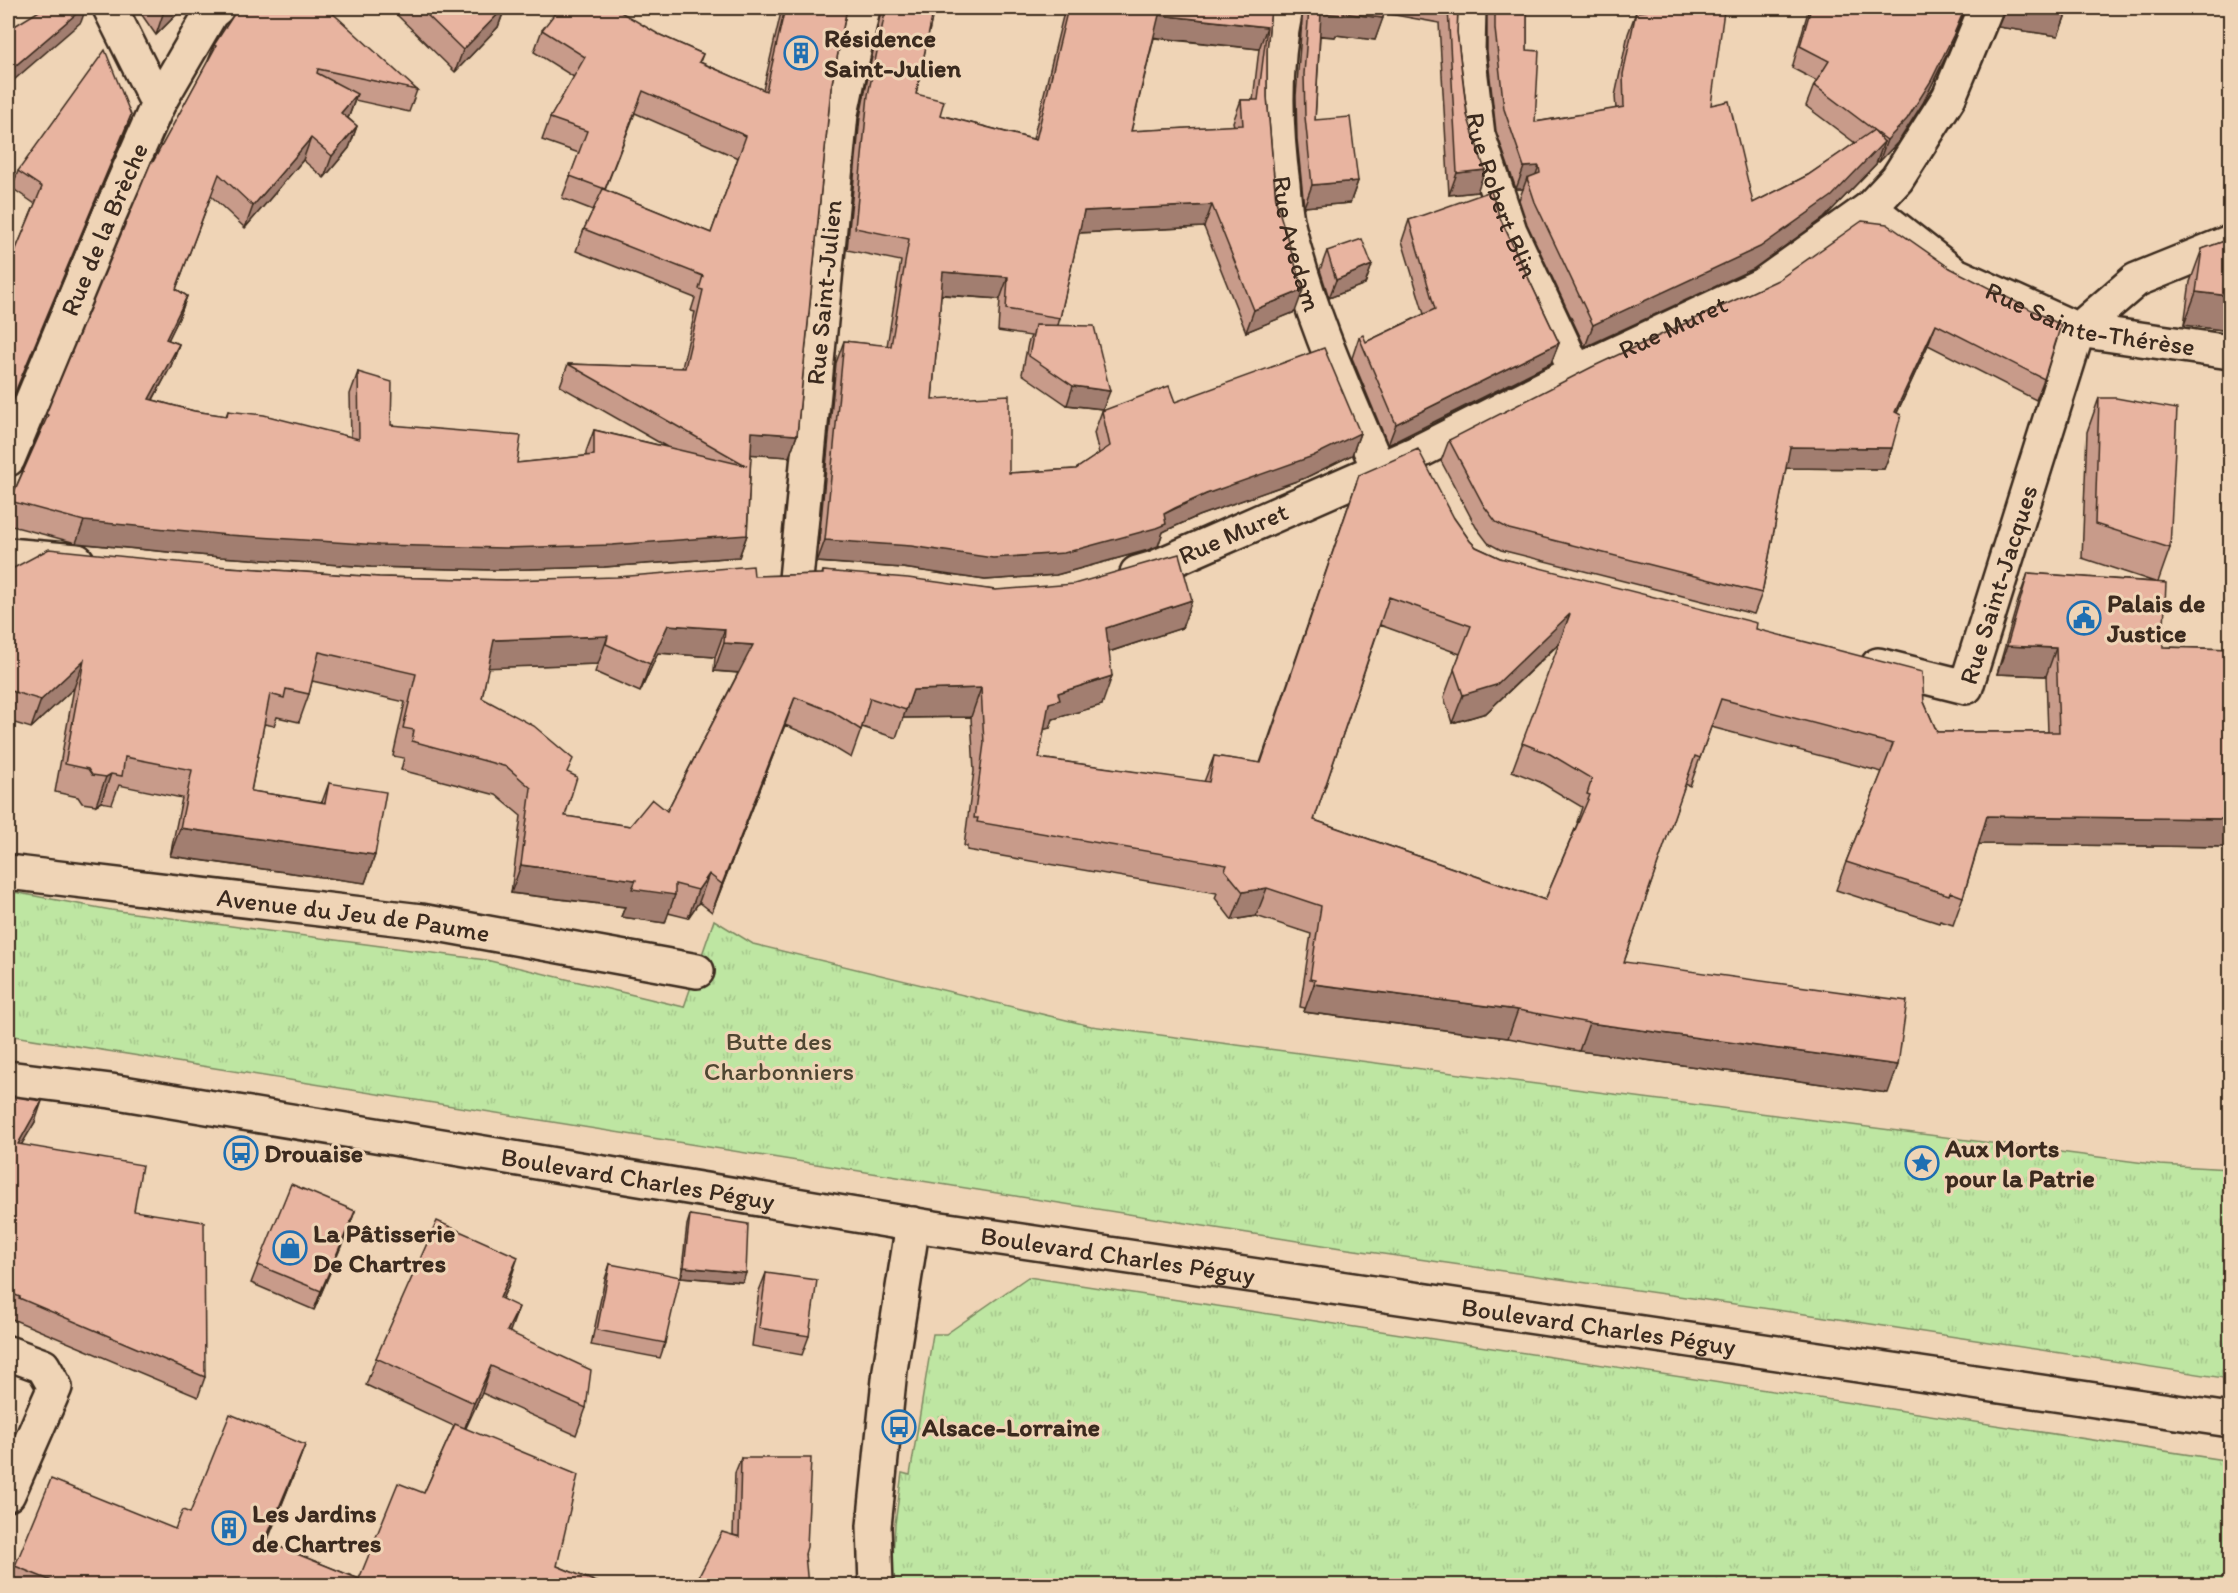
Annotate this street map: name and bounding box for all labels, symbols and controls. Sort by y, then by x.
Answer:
place label: Résidence Saint-Julien [824,22,961,84]
building icon: Résidence Saint-Julien [783,35,819,71]
street label: Rue Robert Blin [1459,111,1546,283]
street label: Rue de la Brèche [53,138,155,321]
street label: Rue Avedam [1266,174,1329,316]
street label: Rue Saint-Julien [799,198,849,386]
street label: Rue Sainte-Thérèse [1980,274,2197,363]
street label: Rue Muret [1613,288,1732,366]
street label: Rue Saint-Jacques [1952,481,2044,688]
street label: Rue Muret [1173,495,1293,571]
place label: Palais de Justice [2106,587,2205,649]
public building icon: Palais de Justice [2066,600,2102,636]
street label: Avenue du Jeu de Paume [215,881,492,949]
park label: Butte des Charbonniers [704,1025,854,1087]
place label: Aux Morts pour la Patrie [1944,1132,2095,1194]
bus stop icon: Drouaise [223,1135,259,1171]
place label: Drouaise [264,1137,363,1169]
street label: Boulevard Charles Péguy [499,1140,777,1217]
place icon: Aux Morts pour la Patrie [1904,1145,1940,1181]
place label: La Pâtisserie De Chartres [313,1217,455,1279]
street label: Boulevard Charles Péguy [978,1219,1257,1291]
shop icon: La Pâtisserie De Chartres [272,1230,308,1266]
street label: Boulevard Charles Péguy [1459,1290,1738,1363]
bus stop icon: Alsace-Lorraine [881,1409,917,1445]
place label: Alsace-Lorraine [921,1411,1100,1443]
place label: Les Jardins de Chartres [252,1497,382,1559]
building icon: Les Jardins de Chartres [211,1510,247,1546]

